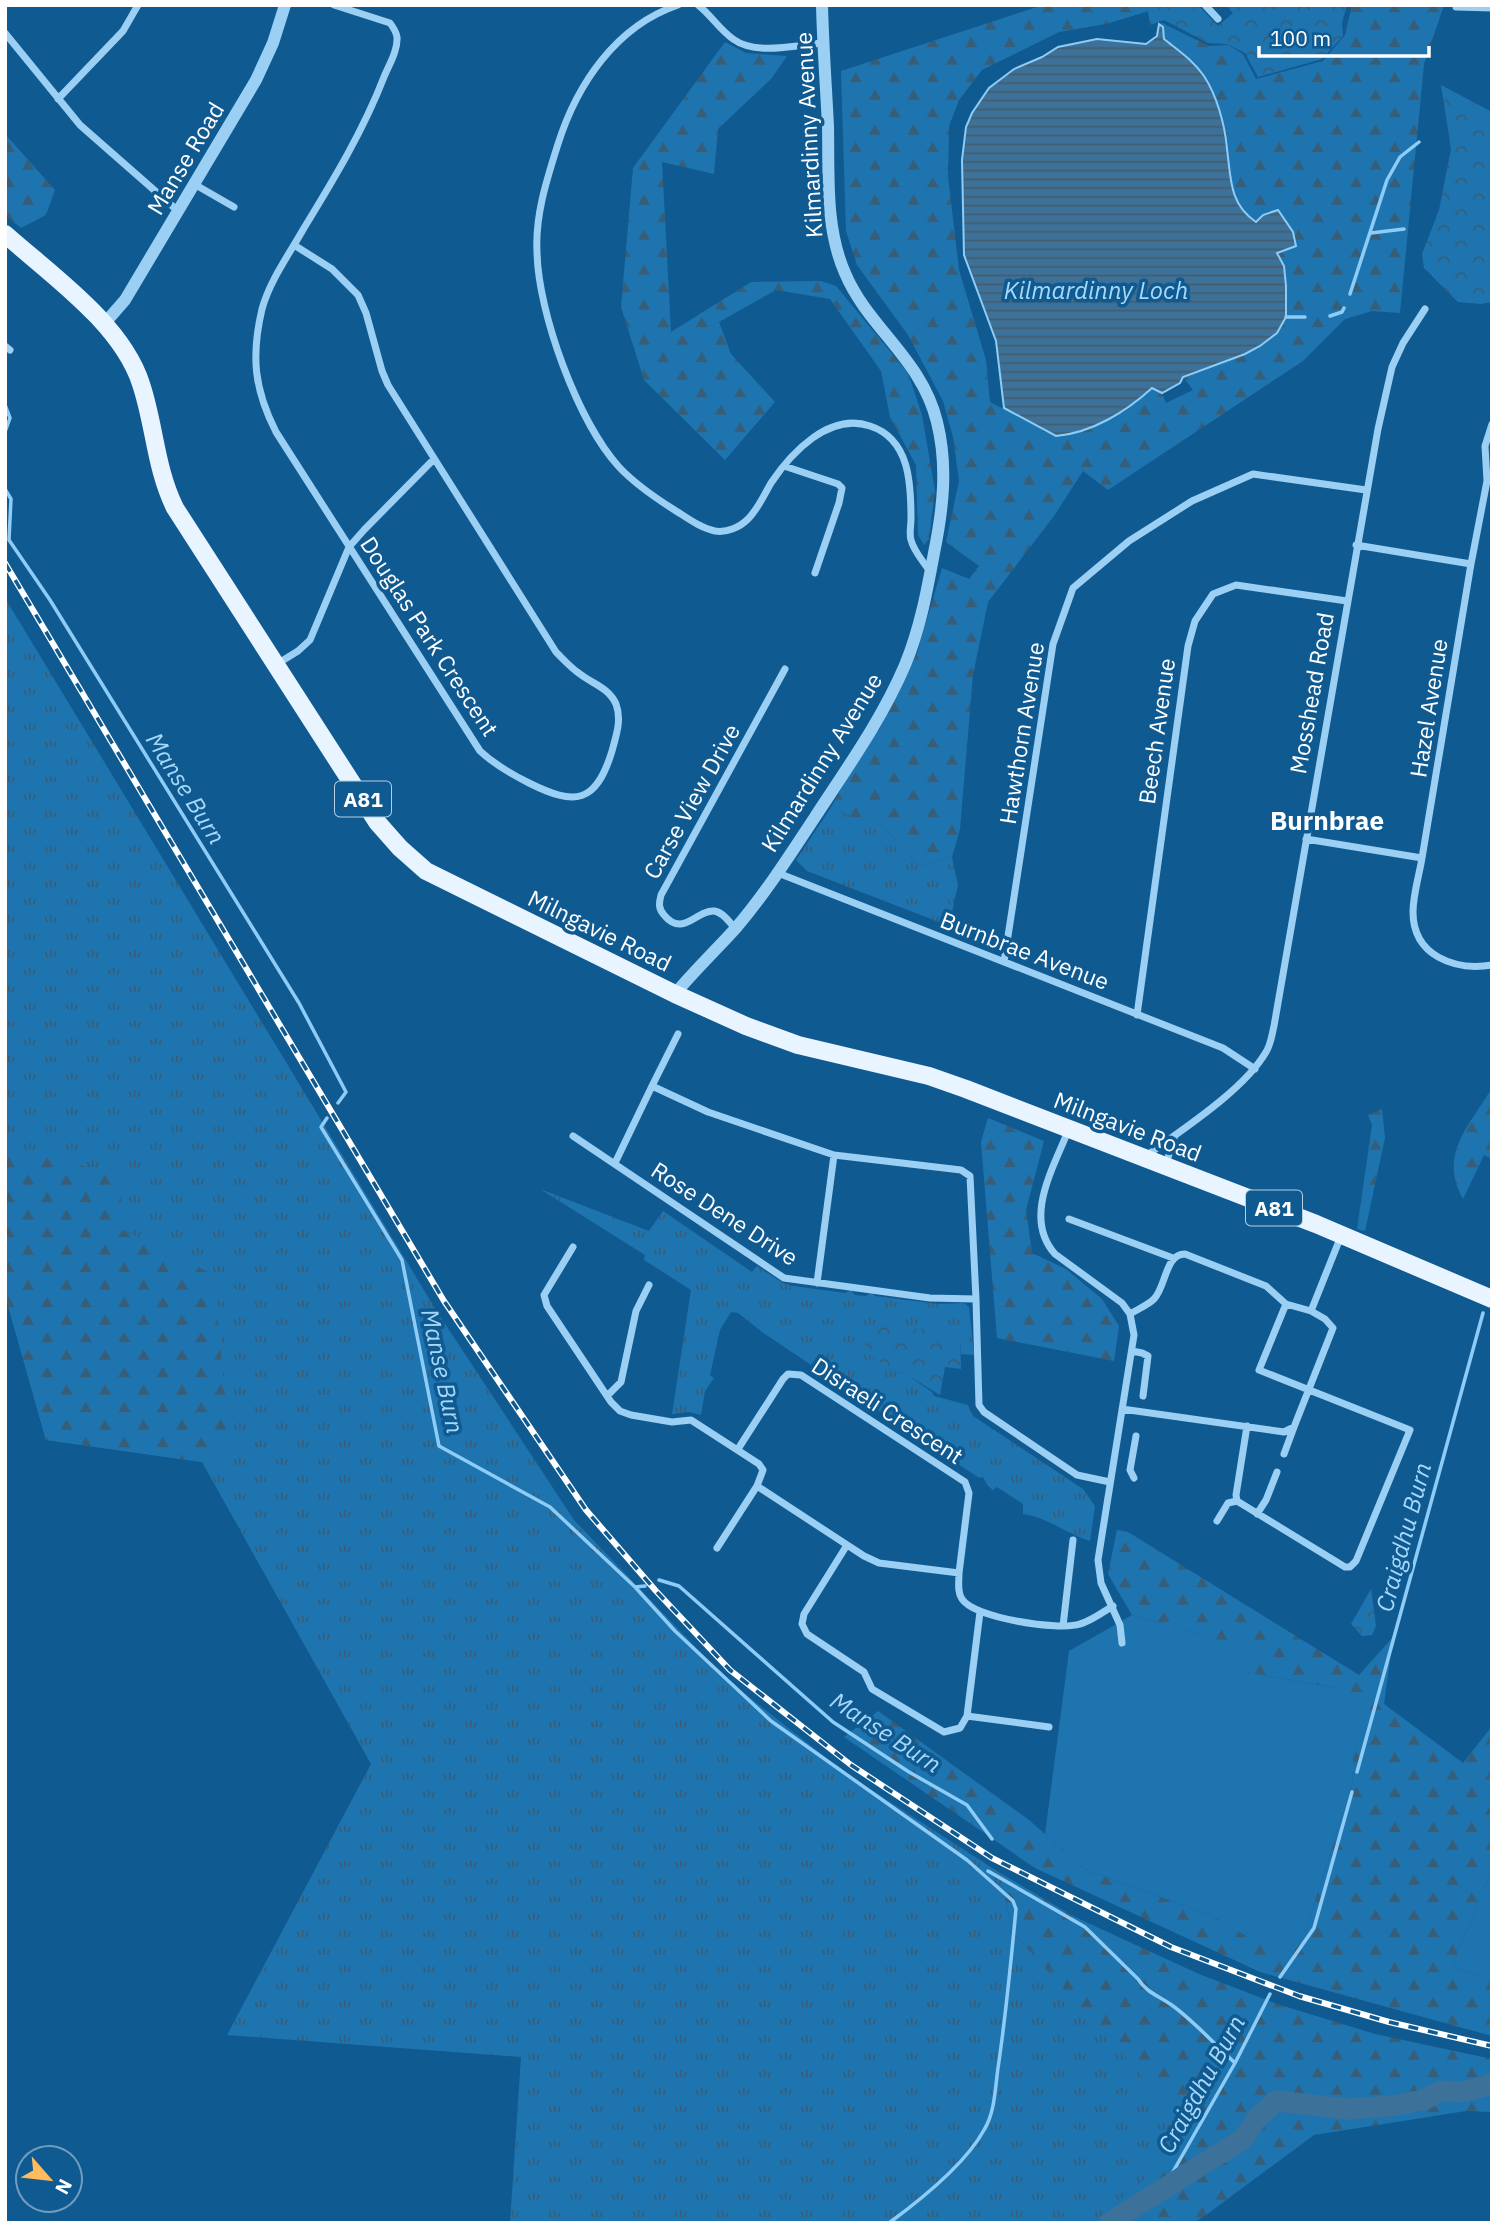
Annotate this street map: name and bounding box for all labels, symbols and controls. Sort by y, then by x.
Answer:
scale bar [1259,14,1429,58]
text: 100 m [1270,24,1331,52]
street label: Kilmardinny Avenue [788,31,828,239]
street label: Manse Road [140,96,230,220]
water label: Kilmardinny Loch [1004,274,1188,306]
street label: Douglas Park Crescent [354,530,506,742]
street label: Mosshead Road [1282,610,1340,776]
street label: Hazel Avenue [1402,636,1454,780]
street label: Hawthorn Avenue [992,640,1050,826]
street label: Beech Avenue [1131,656,1181,806]
street label: Kilmardinny Avenue [754,667,888,857]
street label: Carse View Drive [636,718,746,884]
water label: Manse Burn [139,726,233,850]
road number: A81 [335,782,391,816]
district label: Burnbrae [1270,803,1384,837]
street label: Milngavie Road [523,882,677,978]
street label: Burnbrae Avenue [936,904,1114,996]
street label: Milngavie Road [1050,1084,1206,1168]
street label: Rose Dene Drive [646,1154,804,1272]
road number: A81 [1246,1190,1302,1226]
water label: Manse Burn [414,1306,472,1436]
street label: Disraeli Crescent [807,1350,969,1470]
water label: Craigdhu Burn [1368,1459,1438,1615]
water label: Manse Burn [824,1684,948,1780]
water label: Craigdhu Burn [1150,2009,1252,2159]
north arrow [14,2144,84,2214]
text: N [50,2175,78,2199]

